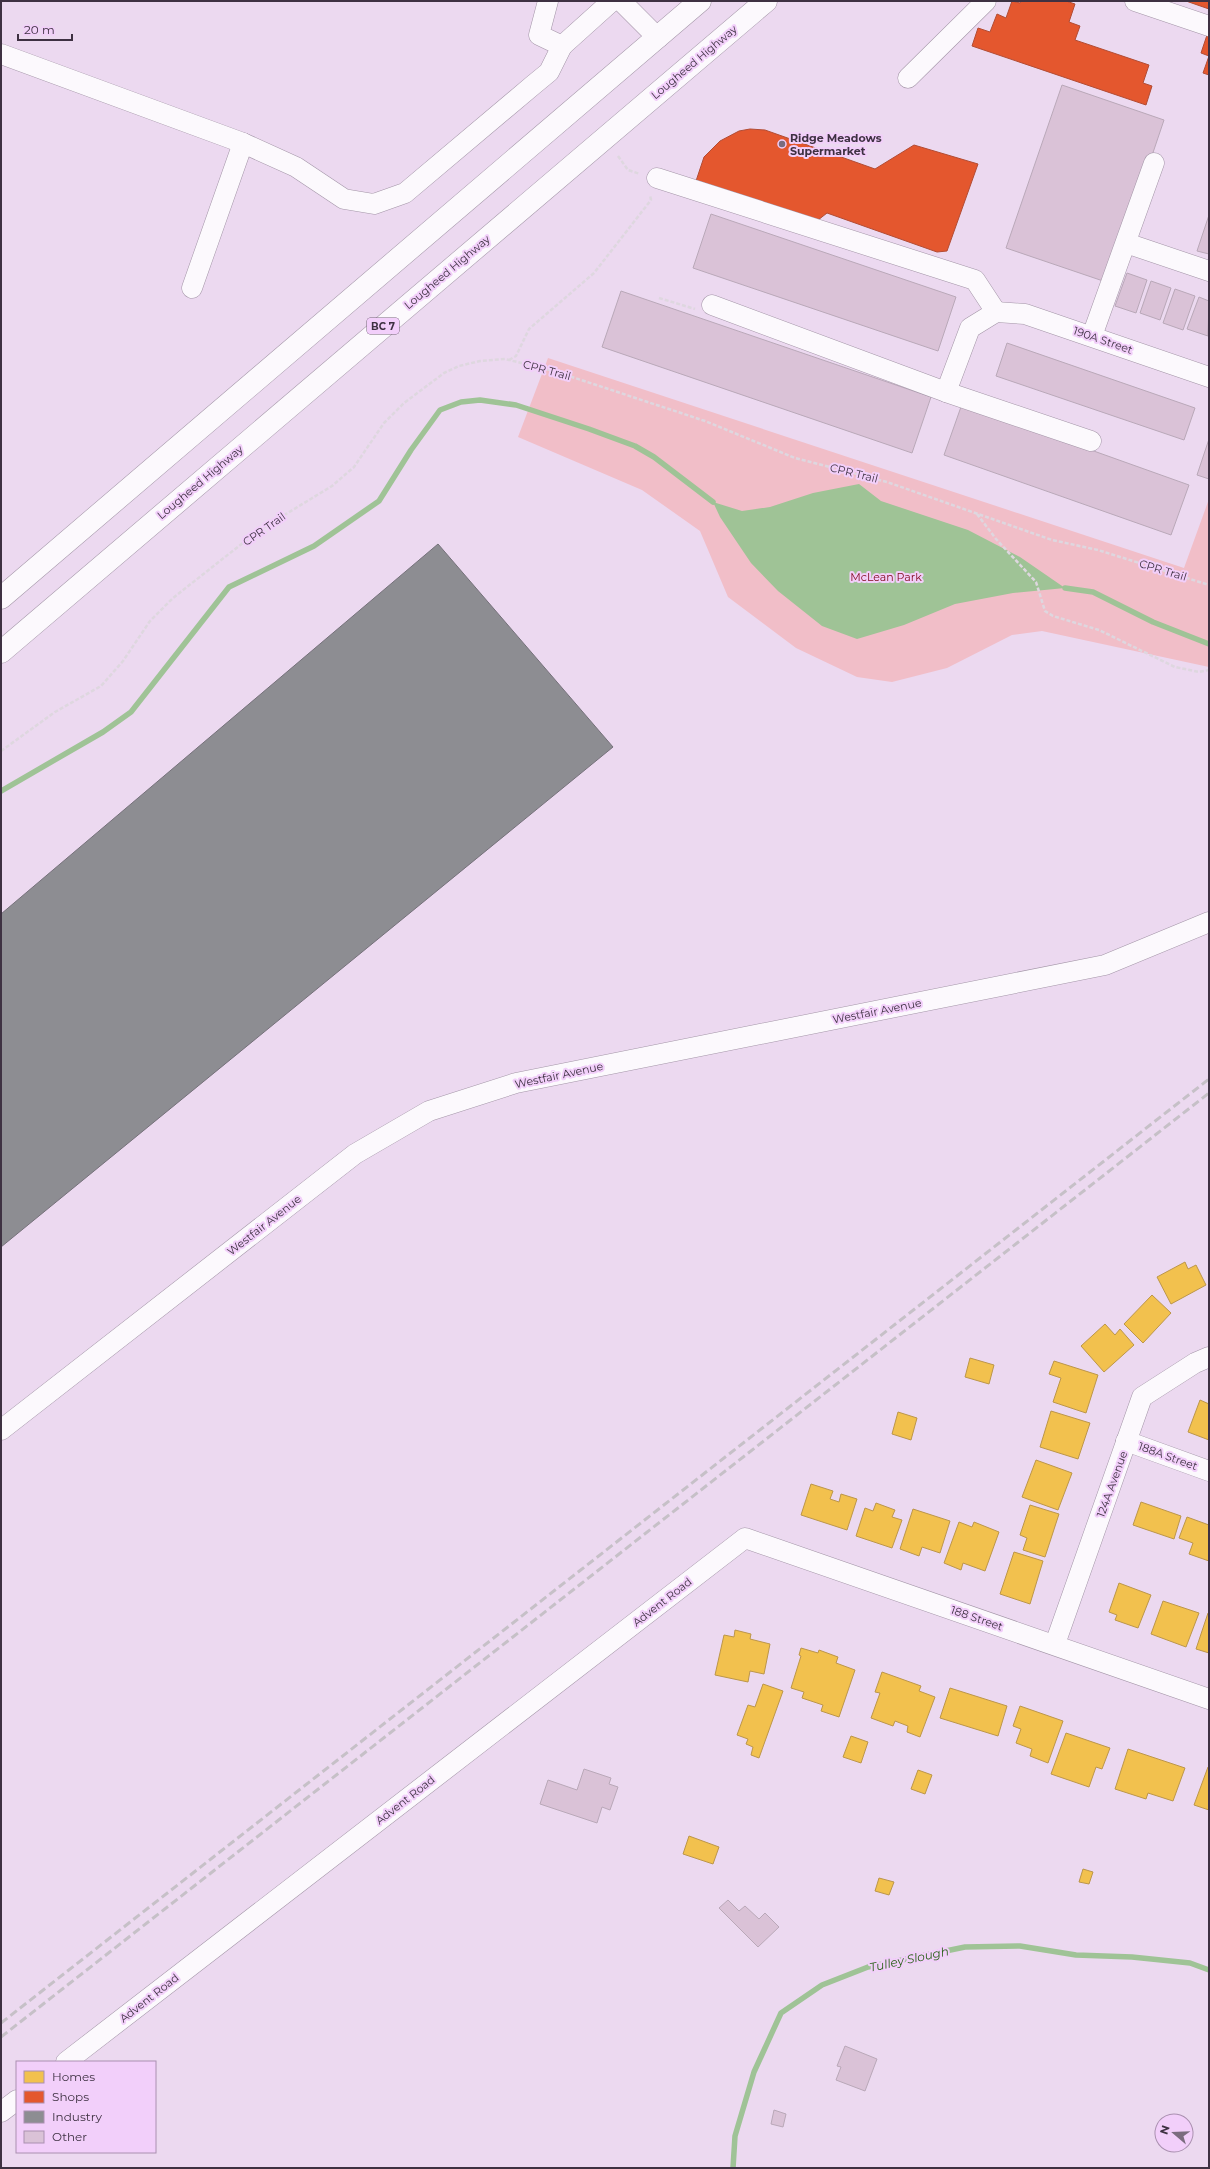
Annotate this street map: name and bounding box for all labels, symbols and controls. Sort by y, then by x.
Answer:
scale bar [18,16,72,42]
text: 20 m [24,22,55,37]
street label: Lougheed Highway [648,22,740,102]
place label: Ridge Meadows Supermarket [790,131,882,158]
marker: Ridge Meadows Supermarket [777,139,787,149]
street label: Lougheed Highway [401,232,493,312]
road number: BC 7 [367,318,399,334]
street label: 190A Street [1071,323,1135,357]
street label: CPR Trail [522,357,572,383]
street label: Lougheed Highway [154,442,246,522]
street label: CPR Trail [829,460,879,486]
street label: CPR Trail [240,509,288,549]
street label: CPR Trail [1138,556,1188,584]
park label: McLean Park [850,570,922,584]
street label: Westfair Avenue [832,995,923,1026]
street label: Westfair Avenue [514,1059,605,1091]
street label: Westfair Avenue [224,1192,304,1258]
street label: 188A Street [1136,1439,1200,1473]
street label: 124A Avenue [1094,1449,1131,1519]
street label: Advent Road [630,1575,694,1629]
street label: 188 Street [949,1603,1005,1634]
street label: Advent Road [373,1773,437,1827]
water label: Tulley Slough [868,1943,950,1975]
street label: Advent Road [117,1971,181,2025]
legend [16,2061,156,2153]
text: Homes [52,2069,95,2084]
text: Shops [52,2089,89,2104]
text: Industry [52,2109,102,2124]
north arrow [1154,2113,1194,2153]
text: N [1156,2123,1173,2136]
text: Other [52,2129,87,2144]

